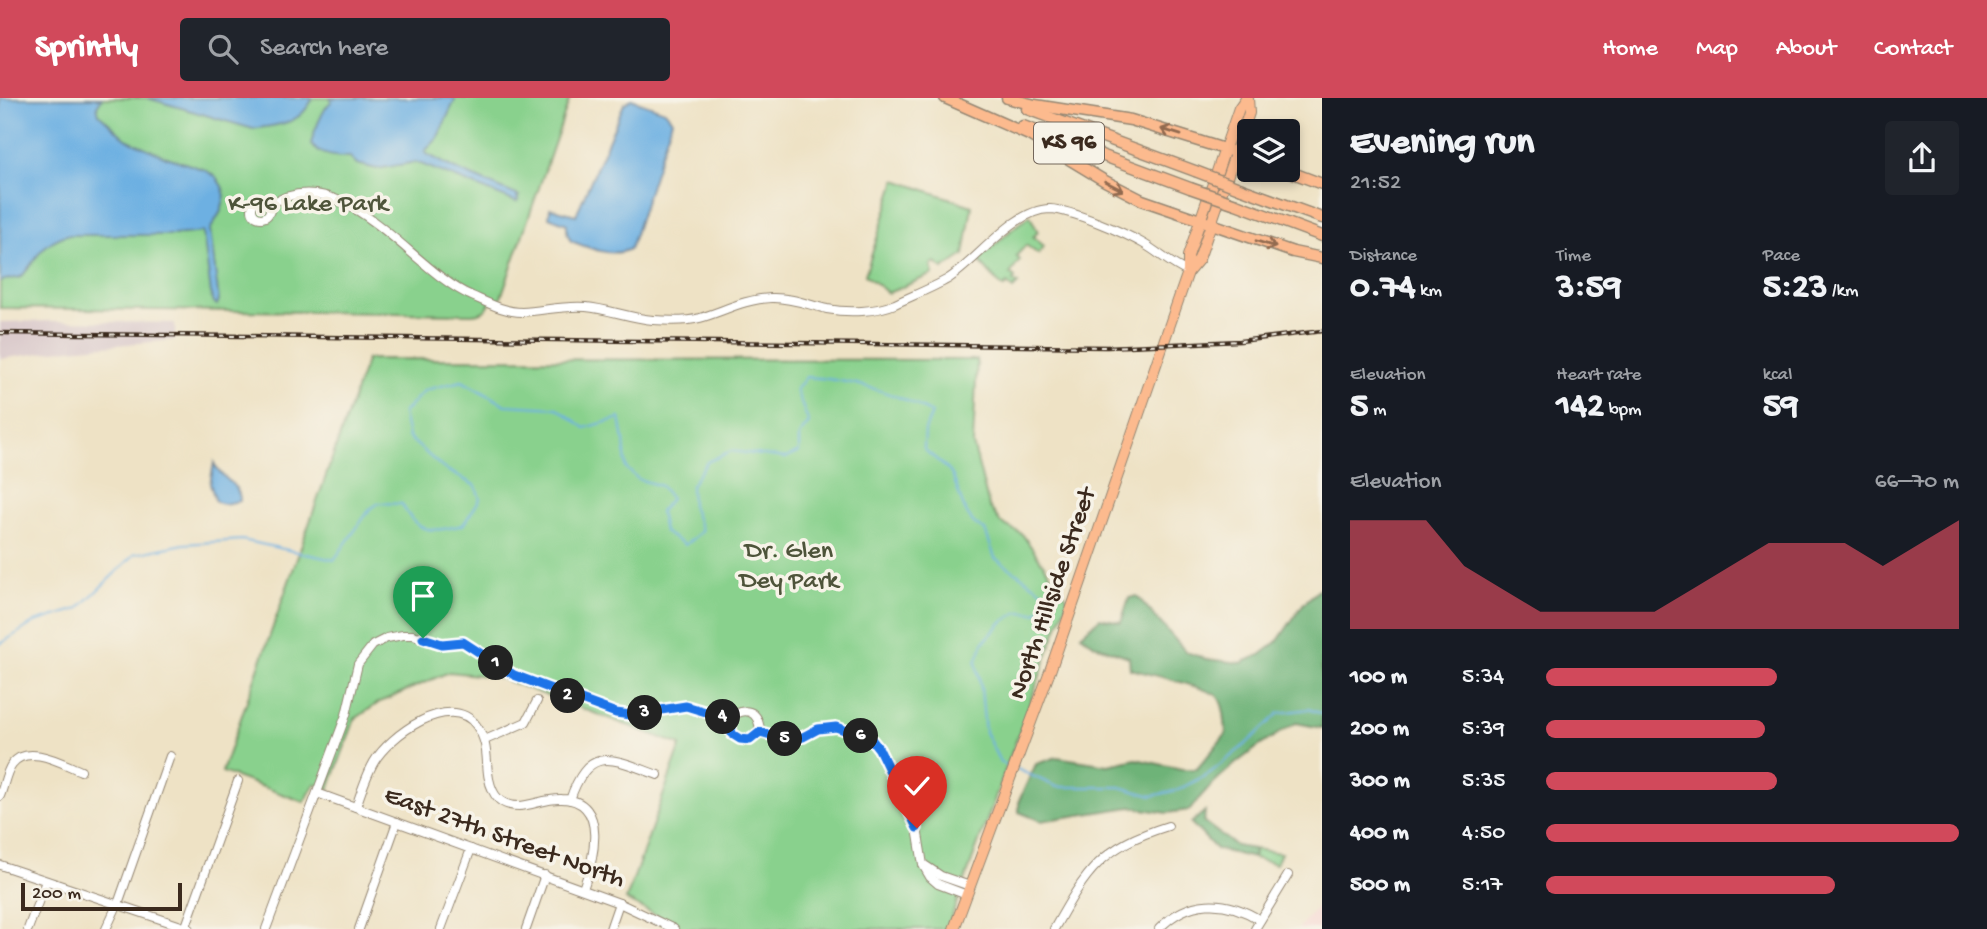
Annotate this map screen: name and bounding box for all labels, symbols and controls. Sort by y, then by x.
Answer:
search box [180,18,670,81]
text: Sprintly [35,30,138,68]
icon: search [204,30,242,68]
text: Search here [260,34,388,65]
text: Home [1602,35,1658,64]
text: Map [1696,35,1738,64]
text: About [1776,35,1836,64]
text: Contact [1874,35,1952,64]
map controls [1237,119,1300,182]
button: layers [1237,119,1300,182]
button: share [1885,121,1959,195]
text: Evening run [1350,122,1534,166]
road number: KS 96 [1034,123,1104,164]
one-way arrow [1161,124,1183,137]
text: 21:52 [1350,170,1401,197]
one-way arrow [1103,179,1124,193]
park label: K-96 Lake Park [228,190,390,221]
one-way arrow [1255,238,1277,251]
text: Distance [1350,245,1417,268]
text: Time [1556,245,1591,268]
text: Pace [1763,245,1800,268]
text: 0.74 [1350,268,1416,309]
text: 3:59 [1556,268,1621,309]
text: 5:23 [1763,268,1827,309]
text: km [1416,280,1442,303]
text: /km [1827,280,1858,303]
text: Elevation [1350,364,1426,387]
text: Heart rate [1556,364,1641,387]
text: kcal [1763,364,1792,387]
text: 5 [1350,387,1368,428]
text: 142 [1556,387,1604,428]
text: 59 [1763,387,1799,428]
text: m [1368,399,1386,422]
text: bpm [1604,399,1642,422]
text: Elevation [1350,469,1441,496]
text: 66–70 m [1875,469,1959,496]
street label: North Hillside Street [1003,482,1106,704]
park label: Dr. Glen Dey Park [738,537,841,598]
pin [393,566,453,638]
icon: arrive [404,577,442,615]
pin: 1 [478,646,514,680]
text: 1 [492,651,499,674]
text: 100 m [1350,664,1407,691]
text: 5:34 [1462,664,1504,691]
pin: 2 [550,678,586,714]
text: 2 [563,684,572,707]
pin: 3 [628,696,662,730]
pin: 4 [706,700,740,734]
text: 3 [640,701,649,724]
text: 4 [718,705,727,728]
text: 200 m [1350,716,1409,743]
text: 5:39 [1462,716,1505,743]
pin: 6 [844,718,878,754]
pin: 5 [768,722,802,756]
text: 6 [856,724,865,747]
text: 5 [780,727,790,750]
pin [887,756,947,828]
icon: check [898,767,936,805]
text: 300 m [1350,768,1410,795]
text: 5:35 [1462,768,1505,795]
street label: East 27th Street North [379,781,629,897]
text: 400 m [1350,820,1409,847]
text: 4:50 [1462,820,1505,847]
text: 500 m [1350,872,1410,899]
text: 5:17 [1462,872,1503,899]
scale bar [21,880,182,912]
text: 200 m [32,883,81,906]

